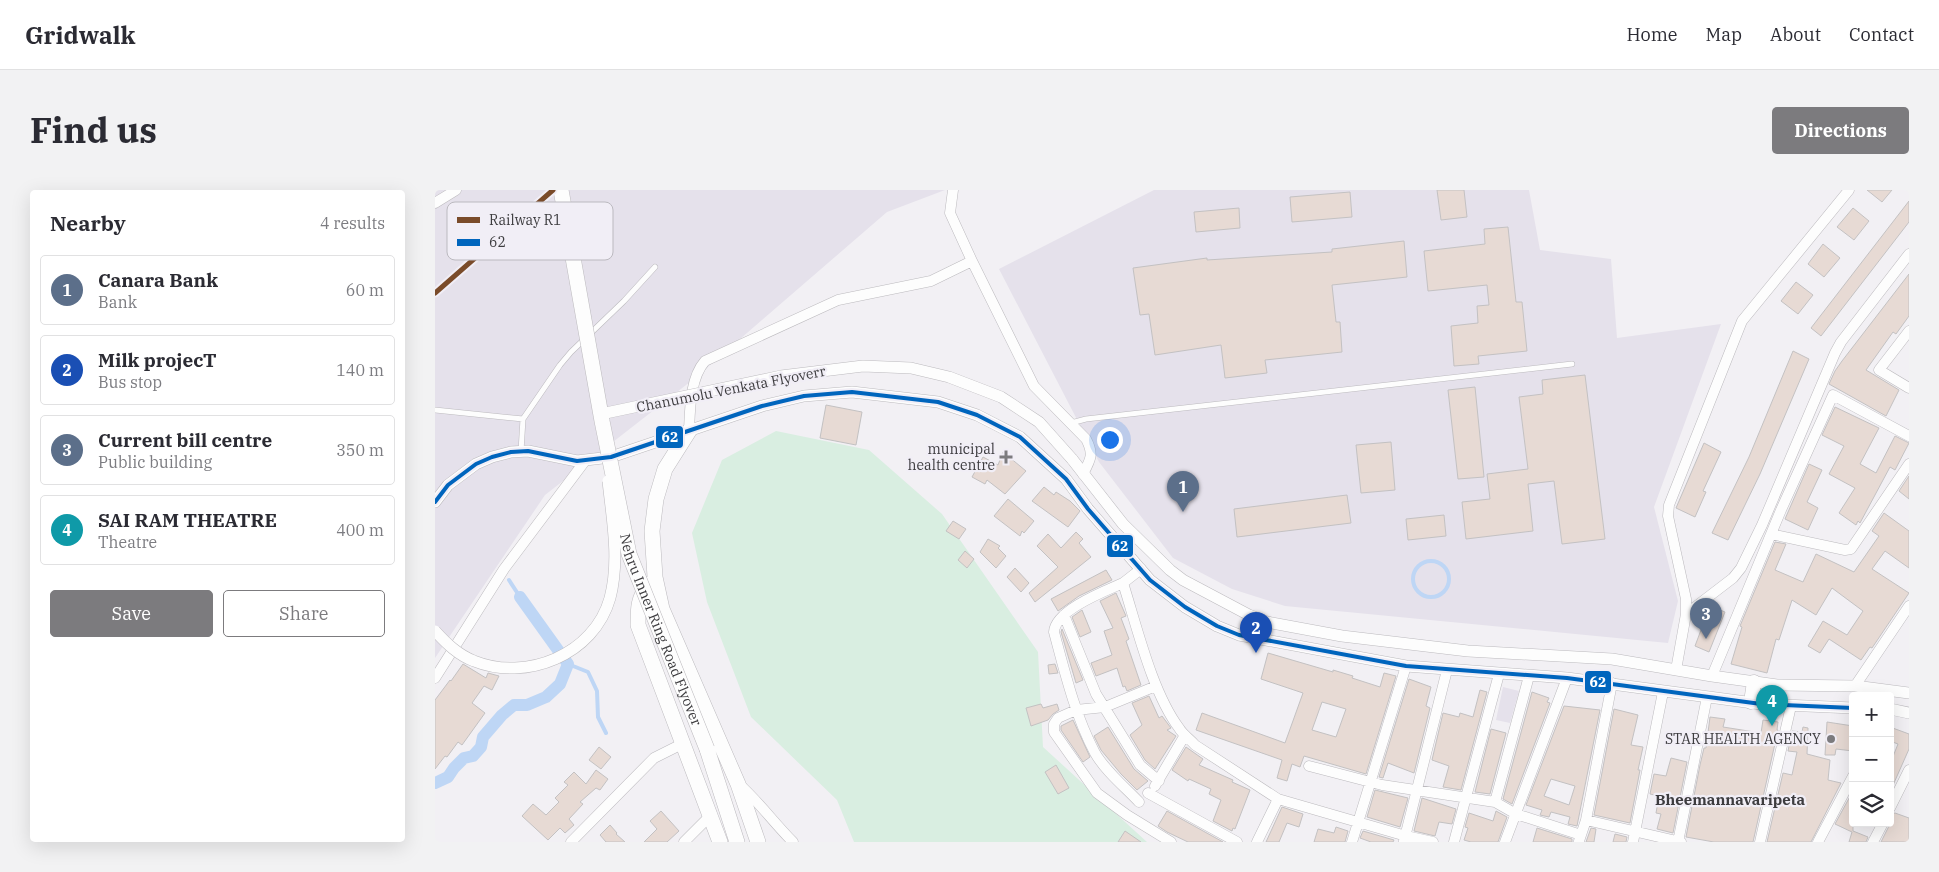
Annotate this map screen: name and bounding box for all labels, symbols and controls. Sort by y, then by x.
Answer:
text: Gridwalk [25,19,135,51]
text: Home [1626,23,1678,46]
text: Map [1706,23,1742,46]
text: About [1770,23,1821,46]
text: Contact [1849,23,1914,46]
text: Find us [30,107,157,153]
button: Directions [1772,107,1909,154]
legend [447,202,613,260]
text: Nearby [50,209,126,237]
text: Railway R1 [489,211,561,229]
text: 4 results [320,213,385,233]
text: 62 [489,233,506,251]
text: Canara Bank [98,268,218,292]
text: 1 [62,280,72,300]
text: 60 m [346,280,384,300]
text: Bank [98,292,137,312]
text: Milk projecT [98,348,216,372]
text: 2 [62,360,72,380]
text: 140 m [336,360,384,380]
street label: Chanumolu Venkata Flyoverr [635,362,828,416]
text: Bus stop [98,372,162,392]
line badge: 62 [655,425,684,449]
your location [1097,427,1123,453]
text: Current bill centre [98,428,272,452]
text: 62 [662,428,678,446]
text: 3 [62,440,72,460]
text: 350 m [336,440,384,460]
place label: municipal health centre [908,440,995,474]
marker: municipal health centre [999,450,1013,464]
text: Public building [98,452,212,472]
pin: 1 [1167,471,1199,512]
text: SAI RAM THEATRE [98,508,277,532]
text: 4 [62,520,72,540]
text: 400 m [336,520,384,540]
text: Theatre [98,532,157,552]
street label: Nehru Inner Ring Road Flyover [616,532,706,729]
line badge: 62 [1106,534,1134,558]
text: 62 [1112,537,1128,555]
button: Save [50,590,213,637]
button: Share [223,590,385,637]
pin: 3 [1690,598,1722,639]
pin: 2 [1240,612,1272,653]
line badge: 62 [1584,670,1612,694]
text: 62 [1590,673,1606,691]
pin: 4 [1756,685,1788,726]
map controls [1849,692,1894,827]
button: + [1849,692,1894,737]
place label: STAR HEALTH AGENCY [1665,730,1821,748]
marker: STAR HEALTH AGENCY [1825,733,1837,745]
button: − [1849,737,1894,782]
button: layers [1849,782,1894,827]
district label: Bheemannavaripeta [1655,790,1805,809]

